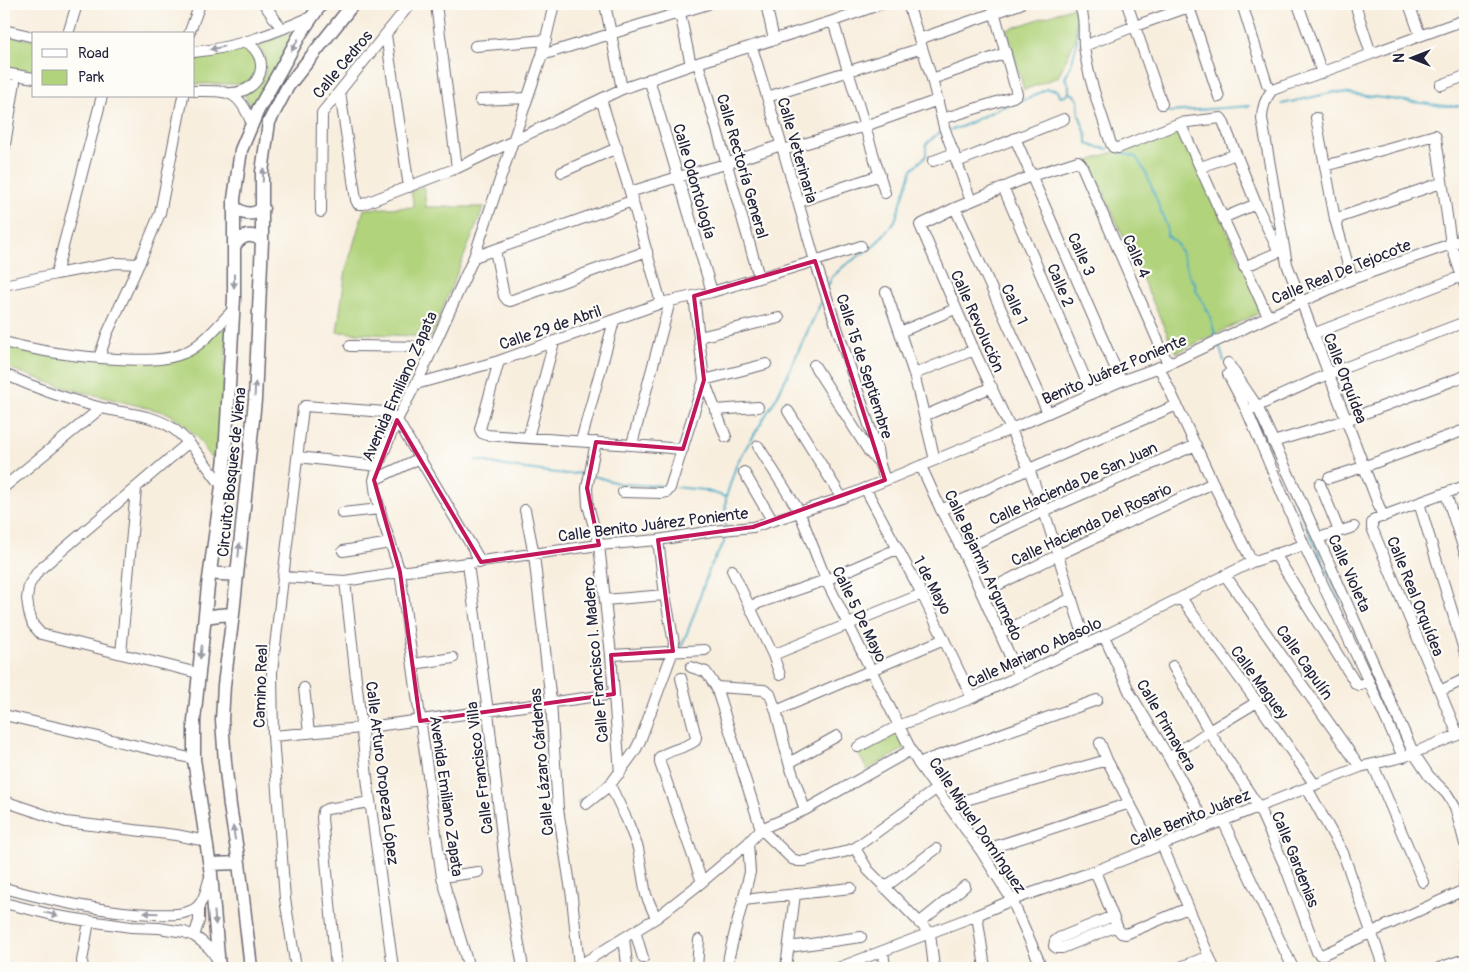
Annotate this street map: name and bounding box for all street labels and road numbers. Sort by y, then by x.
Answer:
street label: Calle Cedros [308,26,377,103]
street label: Calle Rectoría General [712,92,772,241]
street label: Calle Veterinaria [772,95,822,205]
street label: Calle Odontología [668,121,720,241]
street label: Calle 3 [1063,230,1099,279]
street label: Calle 4 [1118,232,1154,281]
street label: Calle Real De Tejocote [1269,235,1414,309]
street label: Calle 2 [1042,261,1078,310]
street label: Calle Revolución [946,267,1009,376]
street label: Calle 1 [996,281,1032,328]
street label: Calle 15 de Septiembre [831,291,897,441]
street label: Calle 29 de Abril [497,301,604,355]
street label: Avenida Emiliano Zapata [358,308,442,464]
street label: Benito Juárez Poniente [1039,330,1190,409]
street label: Calle Orquídea [1319,330,1372,427]
street label: Circuito Bosques de Viena [213,386,251,558]
street label: Calle Hacienda De San Juan [986,438,1161,530]
street label: Calle Hacienda Del Rosario [1008,479,1175,571]
street label: Calle Bejamin Argumedo [939,487,1027,644]
street label: Calle Benito Juárez Poniente [557,503,750,547]
street label: Calle Violeta [1323,531,1375,615]
street label: Calle Real Orquídea [1382,534,1448,659]
street label: 1 de Mayo [908,553,956,619]
street label: Calle 5 De Mayo [827,563,891,666]
street label: Calle Francisco I. Madero [579,576,613,744]
street label: Calle Mariano Abasolo [964,613,1105,693]
street label: Calle Capulín [1271,621,1337,704]
street label: Calle Maguey [1226,642,1293,723]
street label: Camino Real [250,644,272,728]
street label: Calle Primavera [1132,676,1201,775]
street label: Calle Arturo Oropeza López [361,680,403,866]
street label: Calle Lázaro Cárdenas [526,687,558,836]
street label: Calle Francisco Villa [462,700,498,835]
street label: Avenida Emiliano Zapata [425,715,467,878]
street label: Calle Miguel Domínguez [924,754,1030,898]
street label: Calle Benito Juárez [1127,785,1254,851]
street label: Calle Gardenias [1267,808,1323,910]

